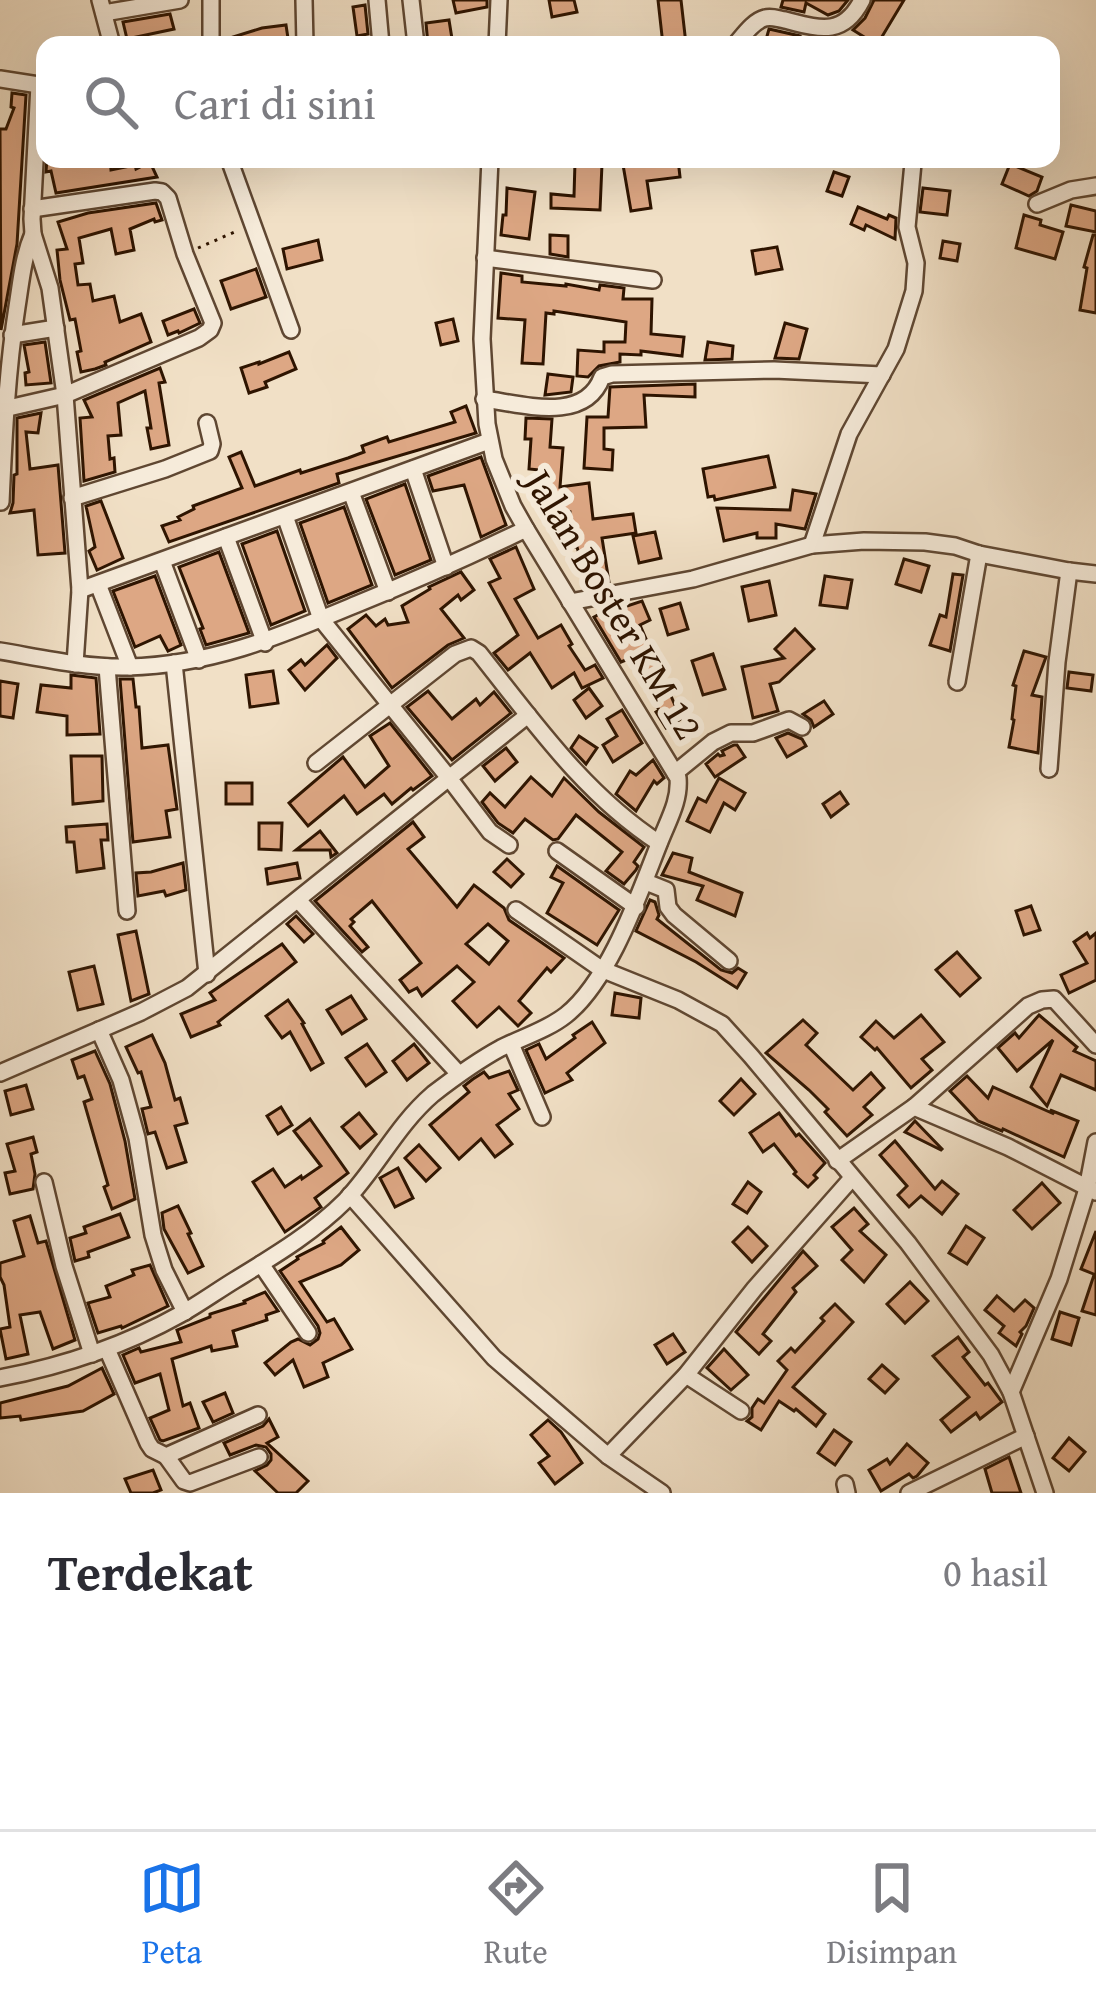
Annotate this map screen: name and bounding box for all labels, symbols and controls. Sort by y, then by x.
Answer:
search box [36,36,1060,168]
icon: search [78,69,144,135]
text: Cari di sini [174,70,376,135]
street label: Jalan Boster KM 12 [509,454,718,750]
text: Terdekat [48,1534,253,1609]
text: 0 hasil [943,1543,1048,1600]
tab: Peta [139,1855,205,1975]
tab: Rute [483,1855,549,1975]
tab: Disimpan [826,1855,957,1975]

